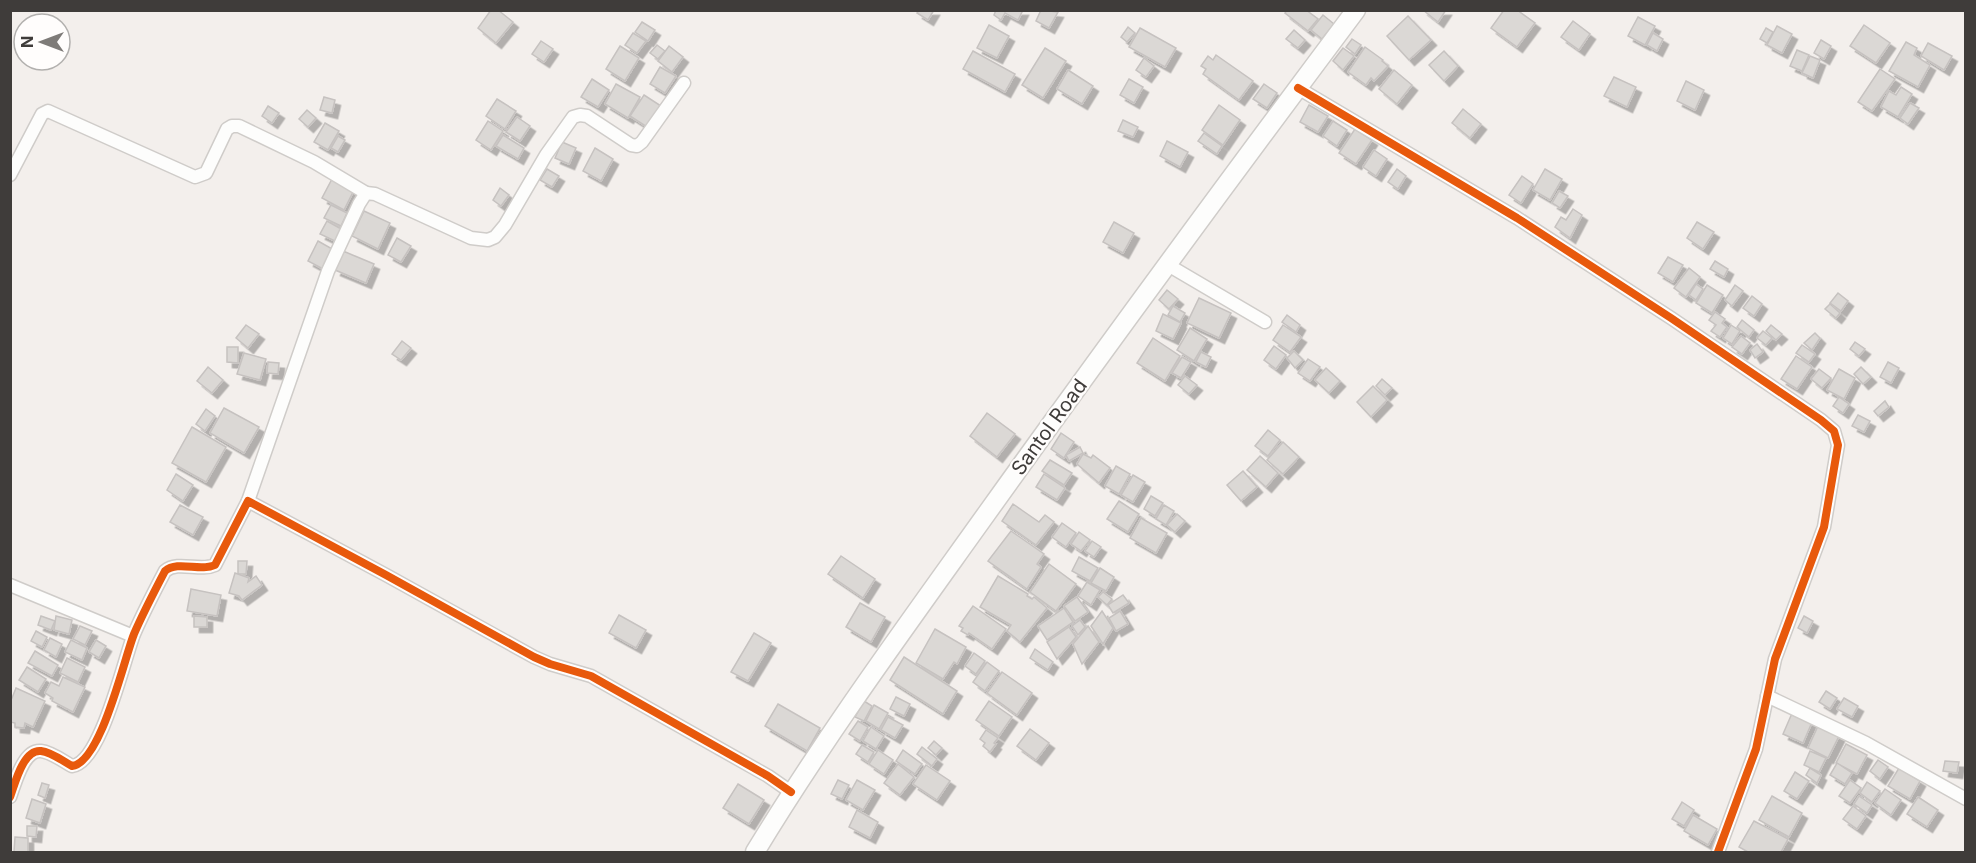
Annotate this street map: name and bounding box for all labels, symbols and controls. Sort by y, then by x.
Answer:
north arrow [12,12,72,72]
text: N [17,36,37,48]
street label: Santol Road [1006,374,1092,480]

